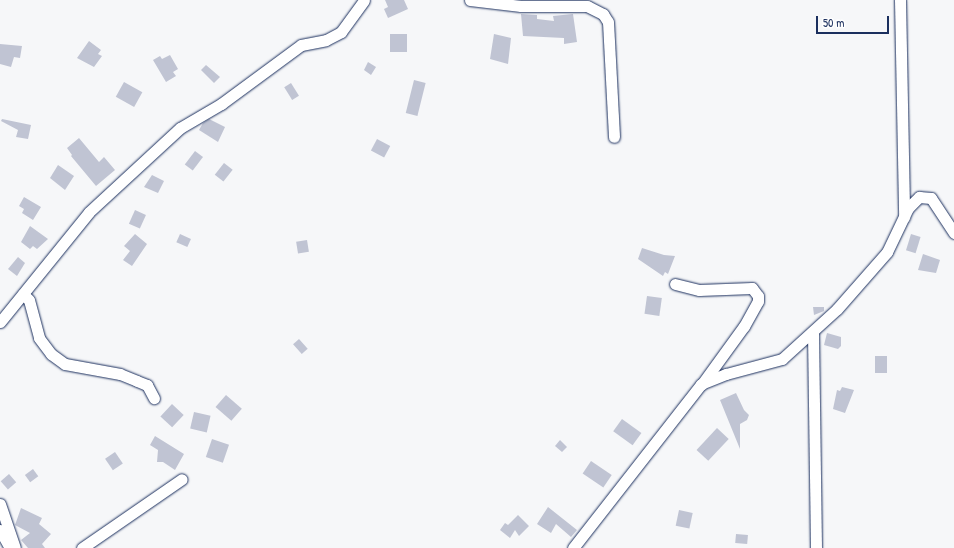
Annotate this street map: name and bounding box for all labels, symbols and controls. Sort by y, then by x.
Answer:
scale bar [818,8,891,34]
text: 50 m [823,14,844,31]

